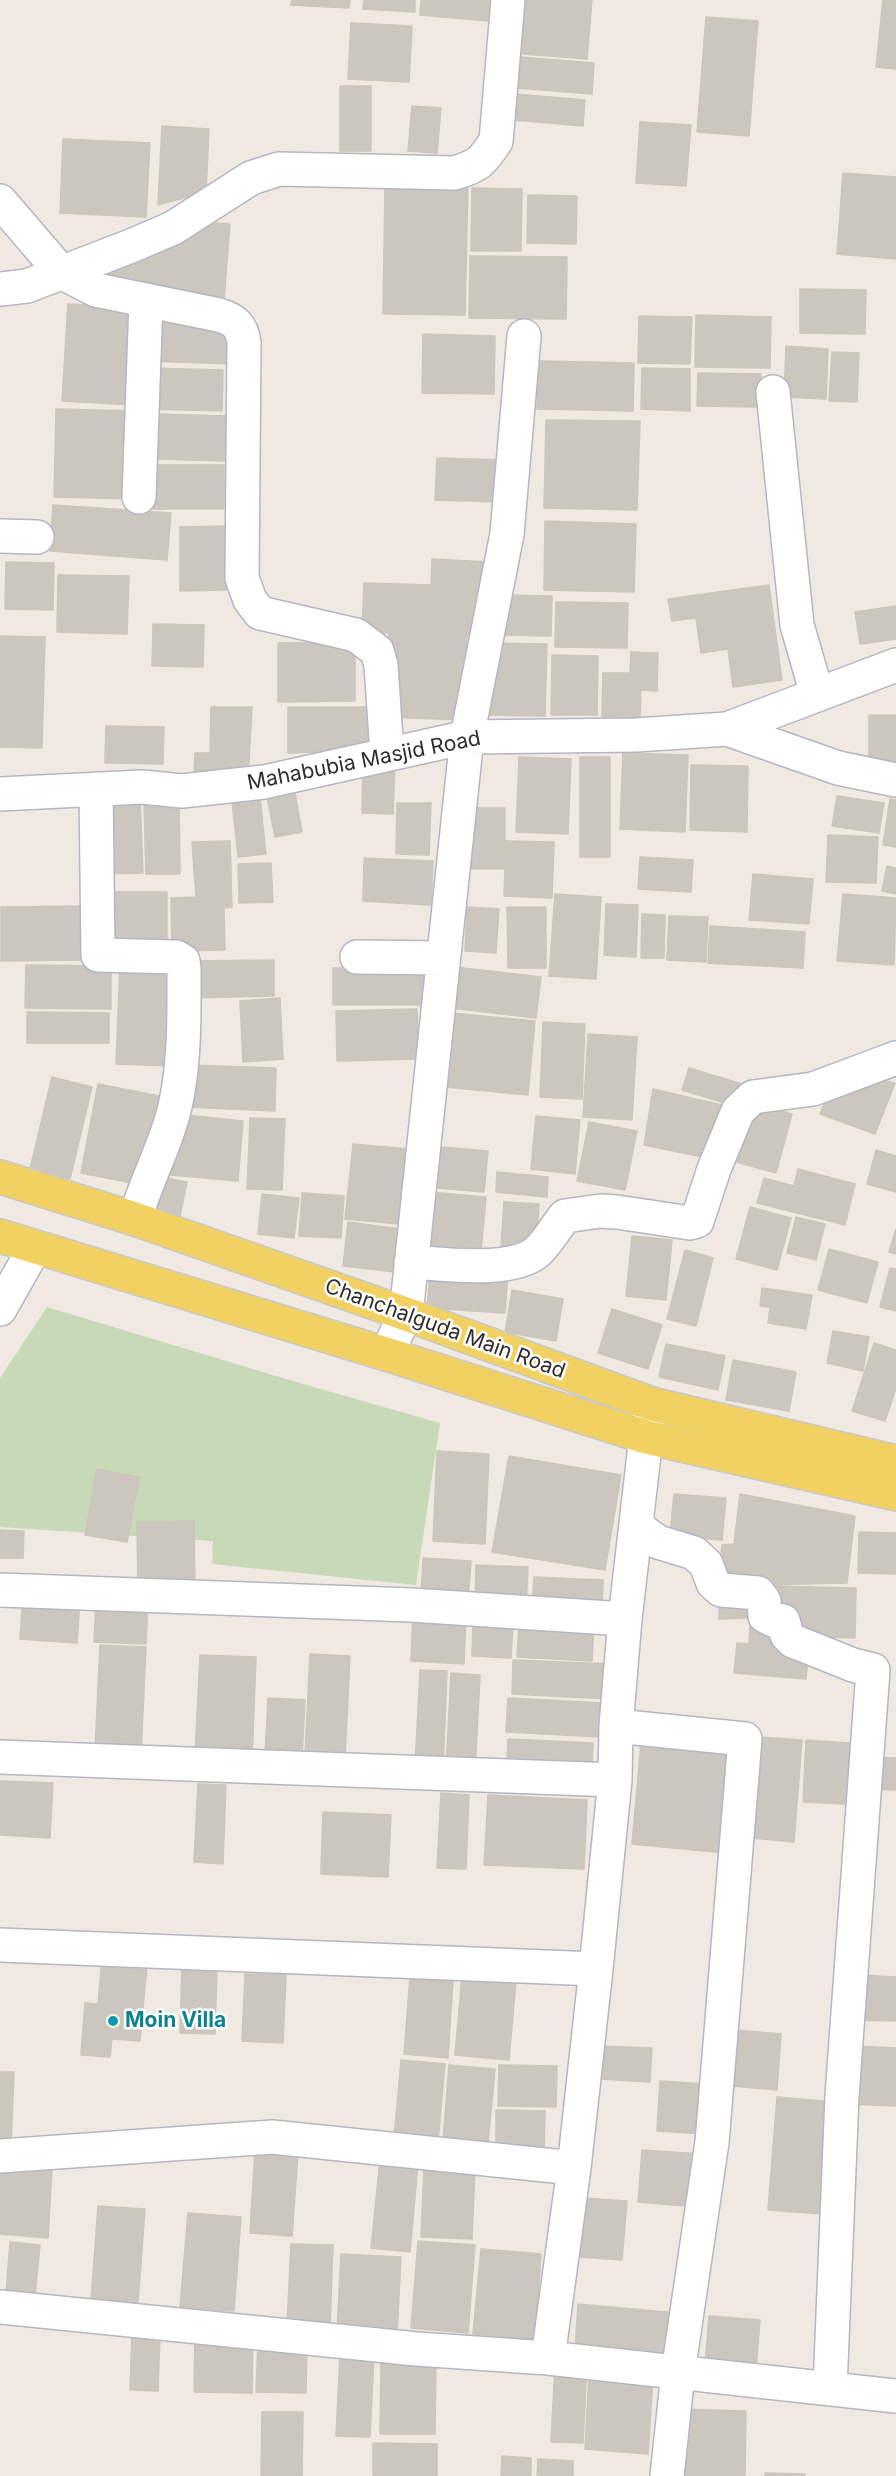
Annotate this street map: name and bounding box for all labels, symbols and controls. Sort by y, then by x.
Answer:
street label: Mahabubia Masjid Road [245,726,483,796]
street label: Chanchalguda Main Road [321,1274,569,1384]
place label: Moin Villa [125,2008,226,2034]
marker: Moin Villa [106,2014,120,2028]

